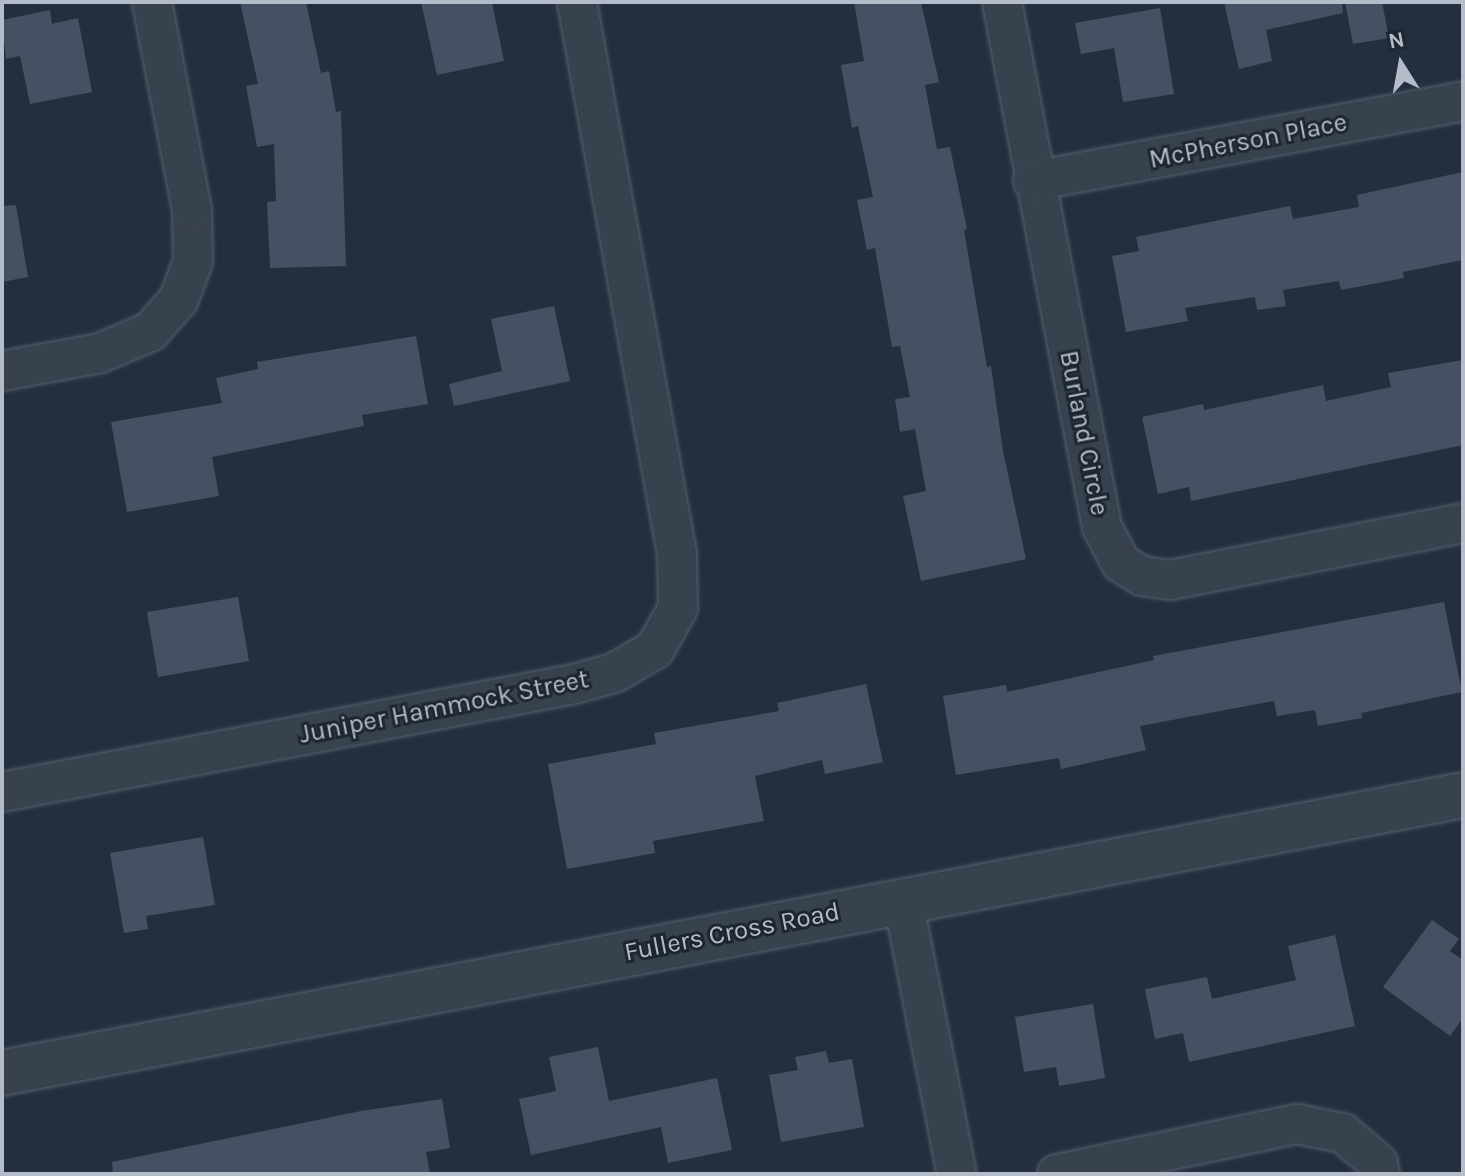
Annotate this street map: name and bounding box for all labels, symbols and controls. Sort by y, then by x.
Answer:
north arrow [1361,24,1441,104]
text: N [1386,26,1407,55]
street label: McPherson Place [1146,107,1350,175]
street label: Burland Circle [1053,348,1115,518]
street label: Juniper Hammock Street [297,664,591,750]
street label: Fullers Cross Road [622,896,842,968]

